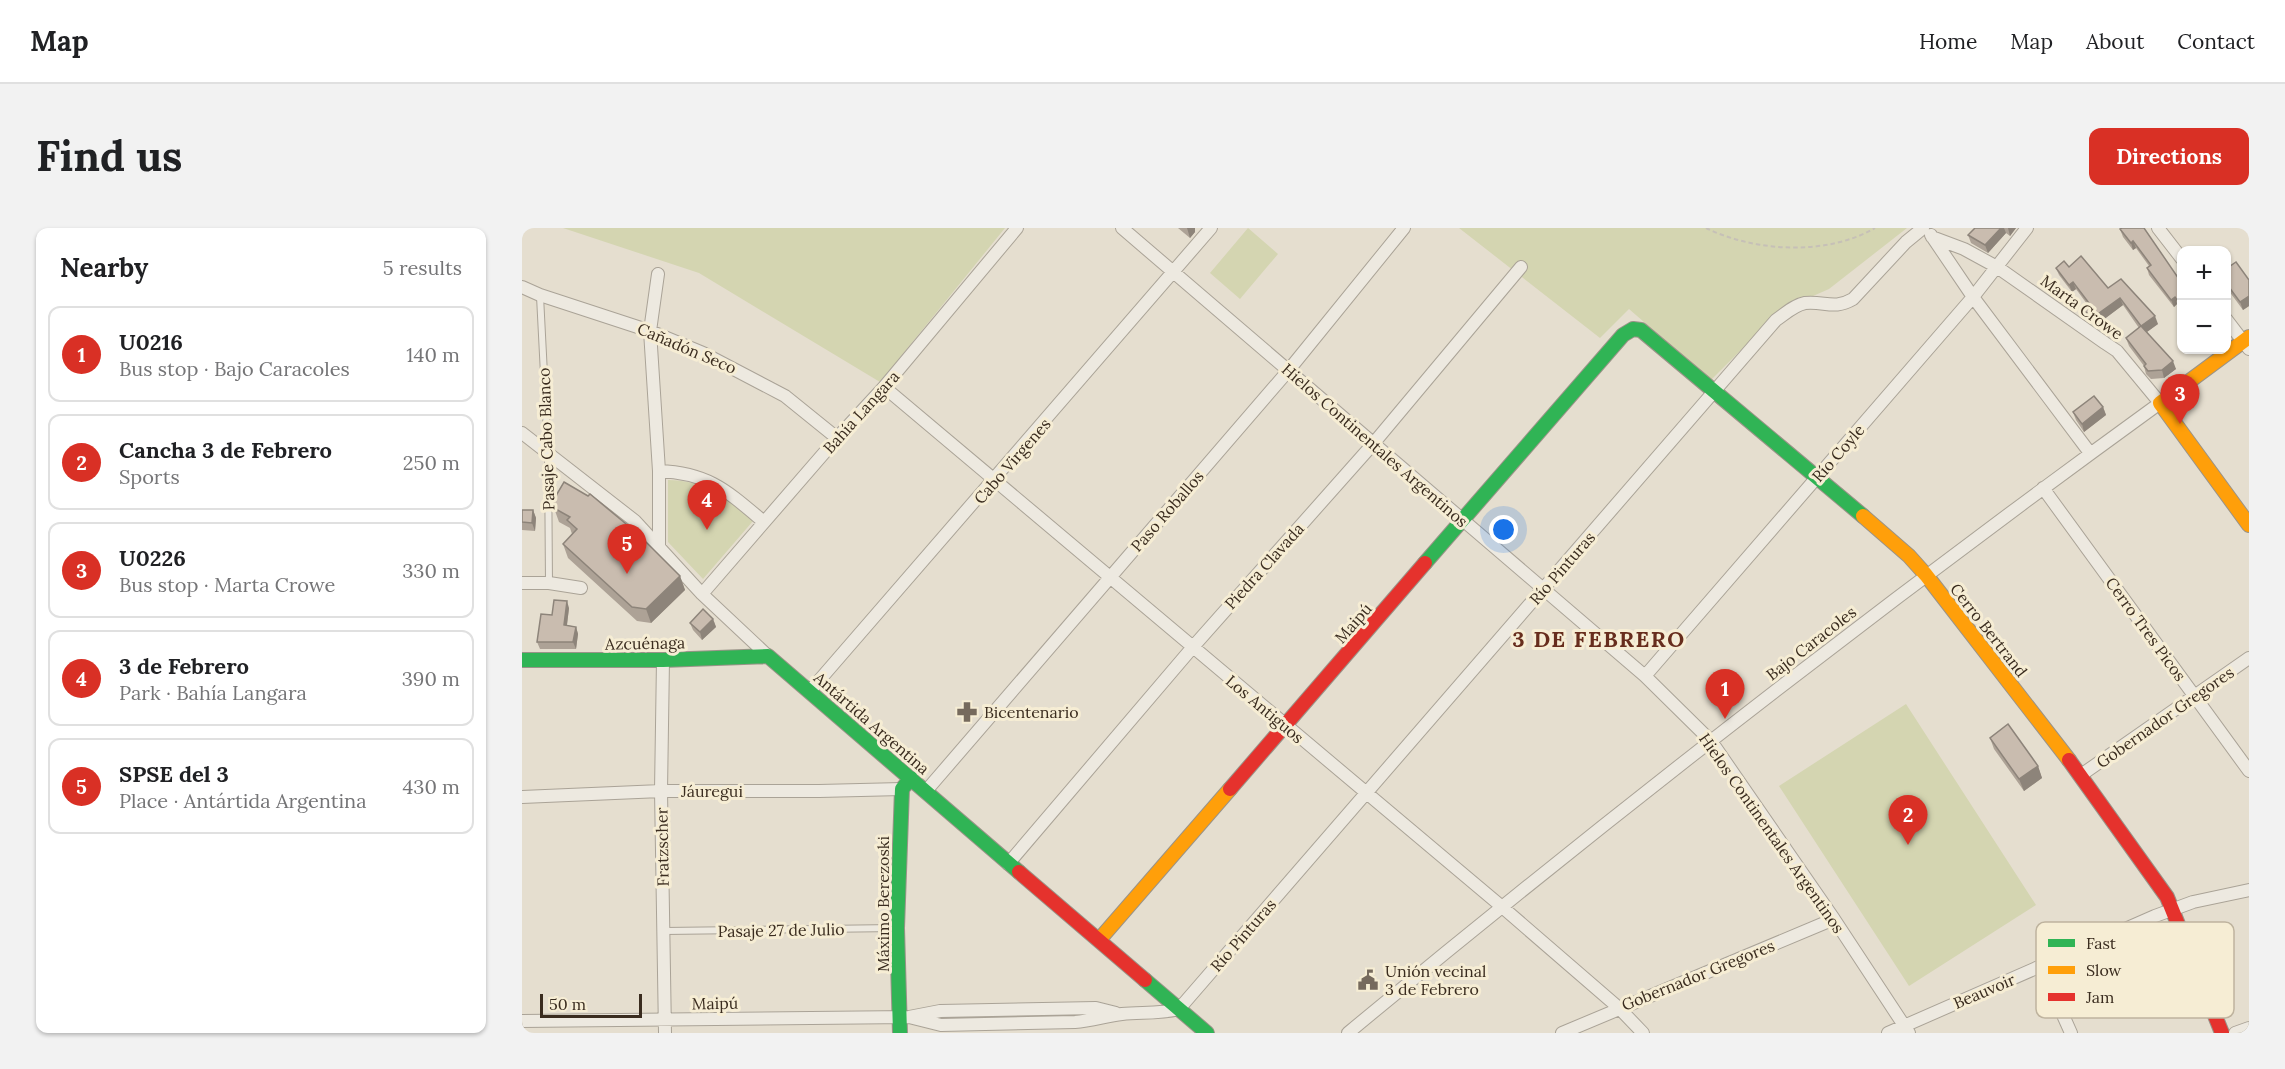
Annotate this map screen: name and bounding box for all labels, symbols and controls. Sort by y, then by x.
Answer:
text: Map [30,23,89,59]
text: Home [1919,28,1977,55]
text: Map [2010,28,2053,55]
text: About [2086,28,2144,55]
text: Contact [2177,28,2255,55]
button: Directions [2089,128,2249,185]
text: Find us [36,129,182,183]
map controls [2177,246,2231,354]
button: + [2177,246,2231,300]
text: Nearby [60,251,148,284]
text: 5 results [383,255,462,280]
street label: Marta Crowe [2037,270,2127,344]
button: − [2177,300,2231,354]
street label: Cañadón Seco [634,318,740,378]
text: U0216 [119,328,183,356]
text: 1 [77,342,86,367]
text: 140 m [406,342,460,367]
text: Bus stop · Bajo Caracoles [119,356,350,381]
street label: Hielos Continentales Argentinos [1278,359,1472,531]
street label: Bahía Langara [819,366,903,458]
street label: Pasaje Cabo Blanco [534,367,558,511]
pin: 3 [2160,374,2200,424]
street label: Cabo Virgenes [969,414,1055,508]
street label: Río Coyle [1808,420,1869,486]
text: Cancha 3 de Febrero [119,436,332,464]
text: 2 [76,450,87,475]
text: 250 m [403,450,460,475]
text: Sports [119,464,180,489]
street label: Paso Roballos [1126,466,1208,556]
pin: 4 [688,480,726,530]
your location [1489,515,1518,544]
street label: Piedra Clavada [1220,519,1308,613]
pin: 5 [608,524,646,574]
street label: Río Pinturas [1525,527,1599,609]
text: U0226 [119,544,186,572]
text: 3 [76,558,87,583]
text: 330 m [402,558,460,583]
text: Bus stop · Marta Crowe [119,572,335,597]
street label: Cerro Tres Picos [2102,573,2190,685]
street label: Cerro Bertrand [1946,579,2032,681]
street label: Maipú [1330,599,1376,647]
street label: Bajo Caracoles [1762,602,1860,684]
district label: 3 DE FEBRERO [1512,625,1686,653]
street label: Azcuénaga [604,632,685,654]
text: 3 de Febrero [119,652,249,680]
street label: Gobernador Gregores [2092,662,2238,772]
text: 4 [76,666,87,691]
text: 390 m [402,666,460,691]
street label: Antártida Argentina [809,667,934,779]
pin: 1 [1706,670,1744,719]
street label: Los Antiguos [1222,671,1308,747]
text: Park · Bahía Langara [119,680,307,705]
pharmacy icon: Bicentenario [955,700,979,724]
place label: Bicentenario [984,702,1079,722]
street label: Hielos Continentales Argentinos [1695,729,1849,937]
text: SPSE del 3 [119,760,229,788]
text: 5 [76,774,87,799]
text: 430 m [402,774,460,799]
street label: Jáuregui [680,781,743,801]
text: Place · Antártida Argentina [119,788,367,813]
pin: 2 [1888,796,1928,845]
street label: Fratzscher [651,807,673,887]
street label: Máximo Berezoski [873,836,893,972]
street label: Río Pinturas [1206,894,1280,976]
street label: Pasaje 27 de Julio [717,919,845,941]
legend [2036,922,2234,1018]
text: Fast [2086,933,2117,953]
street label: Gobernador Gregores [1619,935,1777,1015]
text: Slow [2086,960,2122,980]
place label: Unión vecinal 3 de Febrero [1385,961,1486,999]
public building icon: Unión vecinal 3 de Febrero [1356,968,1380,992]
street label: Beauvoir [1950,969,2018,1013]
text: Jam [2085,987,2114,1007]
scale bar [540,991,642,1018]
street label: Maipú [692,993,739,1013]
text: 50 m [549,994,586,1014]

